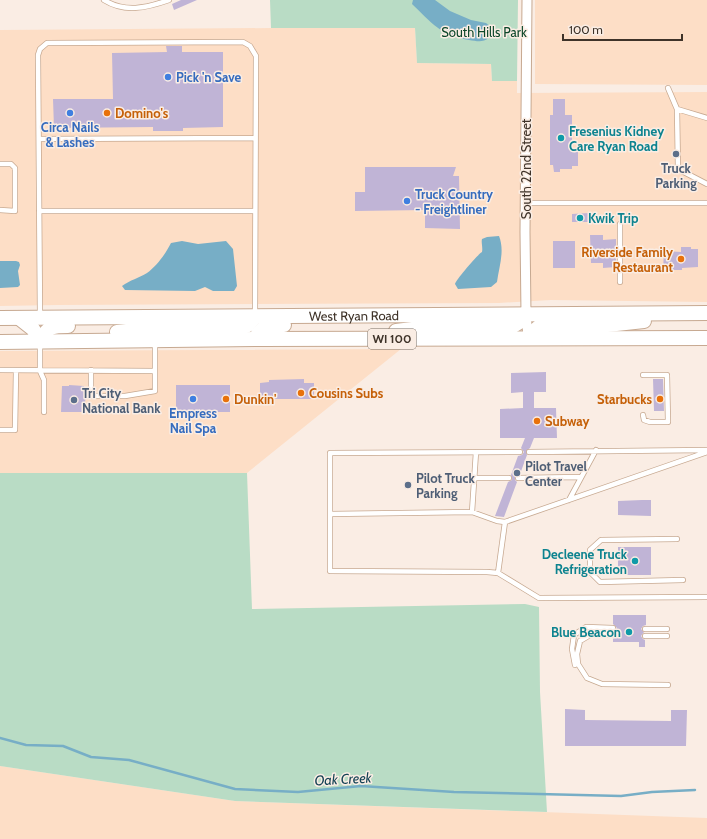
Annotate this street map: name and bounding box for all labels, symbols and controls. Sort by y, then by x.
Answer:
scale bar [563,16,682,42]
text: 100 m [569,22,603,37]
park label: South Hills Park [441,24,527,40]
place label: Pick 'n Save [176,69,242,85]
marker: Pick 'n Save [163,72,173,82]
place label: Domino's [115,105,169,121]
marker: Circa Nails & Lashes [65,108,75,118]
marker: Domino's [102,108,112,118]
street label: South 22nd Street [518,118,534,219]
place label: Circa Nails & Lashes [41,119,100,150]
place label: Fresenius Kidney Care Ryan Road [569,123,664,154]
marker: Fresenius Kidney Care Ryan Road [556,133,566,143]
marker: Truck Parking [671,149,681,159]
place label: Truck Parking [655,160,697,191]
place label: Truck Country - Freightliner [415,186,493,217]
marker: Truck Country - Freightliner [402,196,412,206]
place label: Kwik Trip [588,210,639,226]
marker: Kwik Trip [575,213,585,223]
place label: Riverside Family Restaurant [581,244,674,275]
marker: Riverside Family Restaurant [676,254,686,264]
street label: West Ryan Road [309,307,399,324]
road number: WI 100 [368,329,416,349]
place label: Tri City National Bank [82,385,161,416]
place label: Cousins Subs [309,385,384,401]
marker: Cousins Subs [296,388,306,398]
place label: Dunkin' [234,391,276,407]
place label: Starbucks [597,391,652,407]
marker: Empress Nail Spa [188,394,198,404]
marker: Dunkin' [221,394,231,404]
marker: Starbucks [655,394,665,404]
marker: Tri City National Bank [69,395,79,405]
place label: Empress Nail Spa [169,405,217,436]
place label: Subway [545,413,590,429]
marker: Subway [532,416,542,426]
place label: Pilot Travel Center [525,458,587,489]
marker: Pilot Travel Center [512,468,522,478]
place label: Pilot Truck Parking [416,470,475,501]
marker: Pilot Truck Parking [403,480,413,490]
place label: Decleene Truck Refrigeration [542,546,628,577]
marker: Decleene Truck Refrigeration [630,556,640,566]
place label: Blue Beacon [551,624,621,640]
marker: Blue Beacon [624,627,634,637]
water label: Oak Creek [314,768,373,789]

